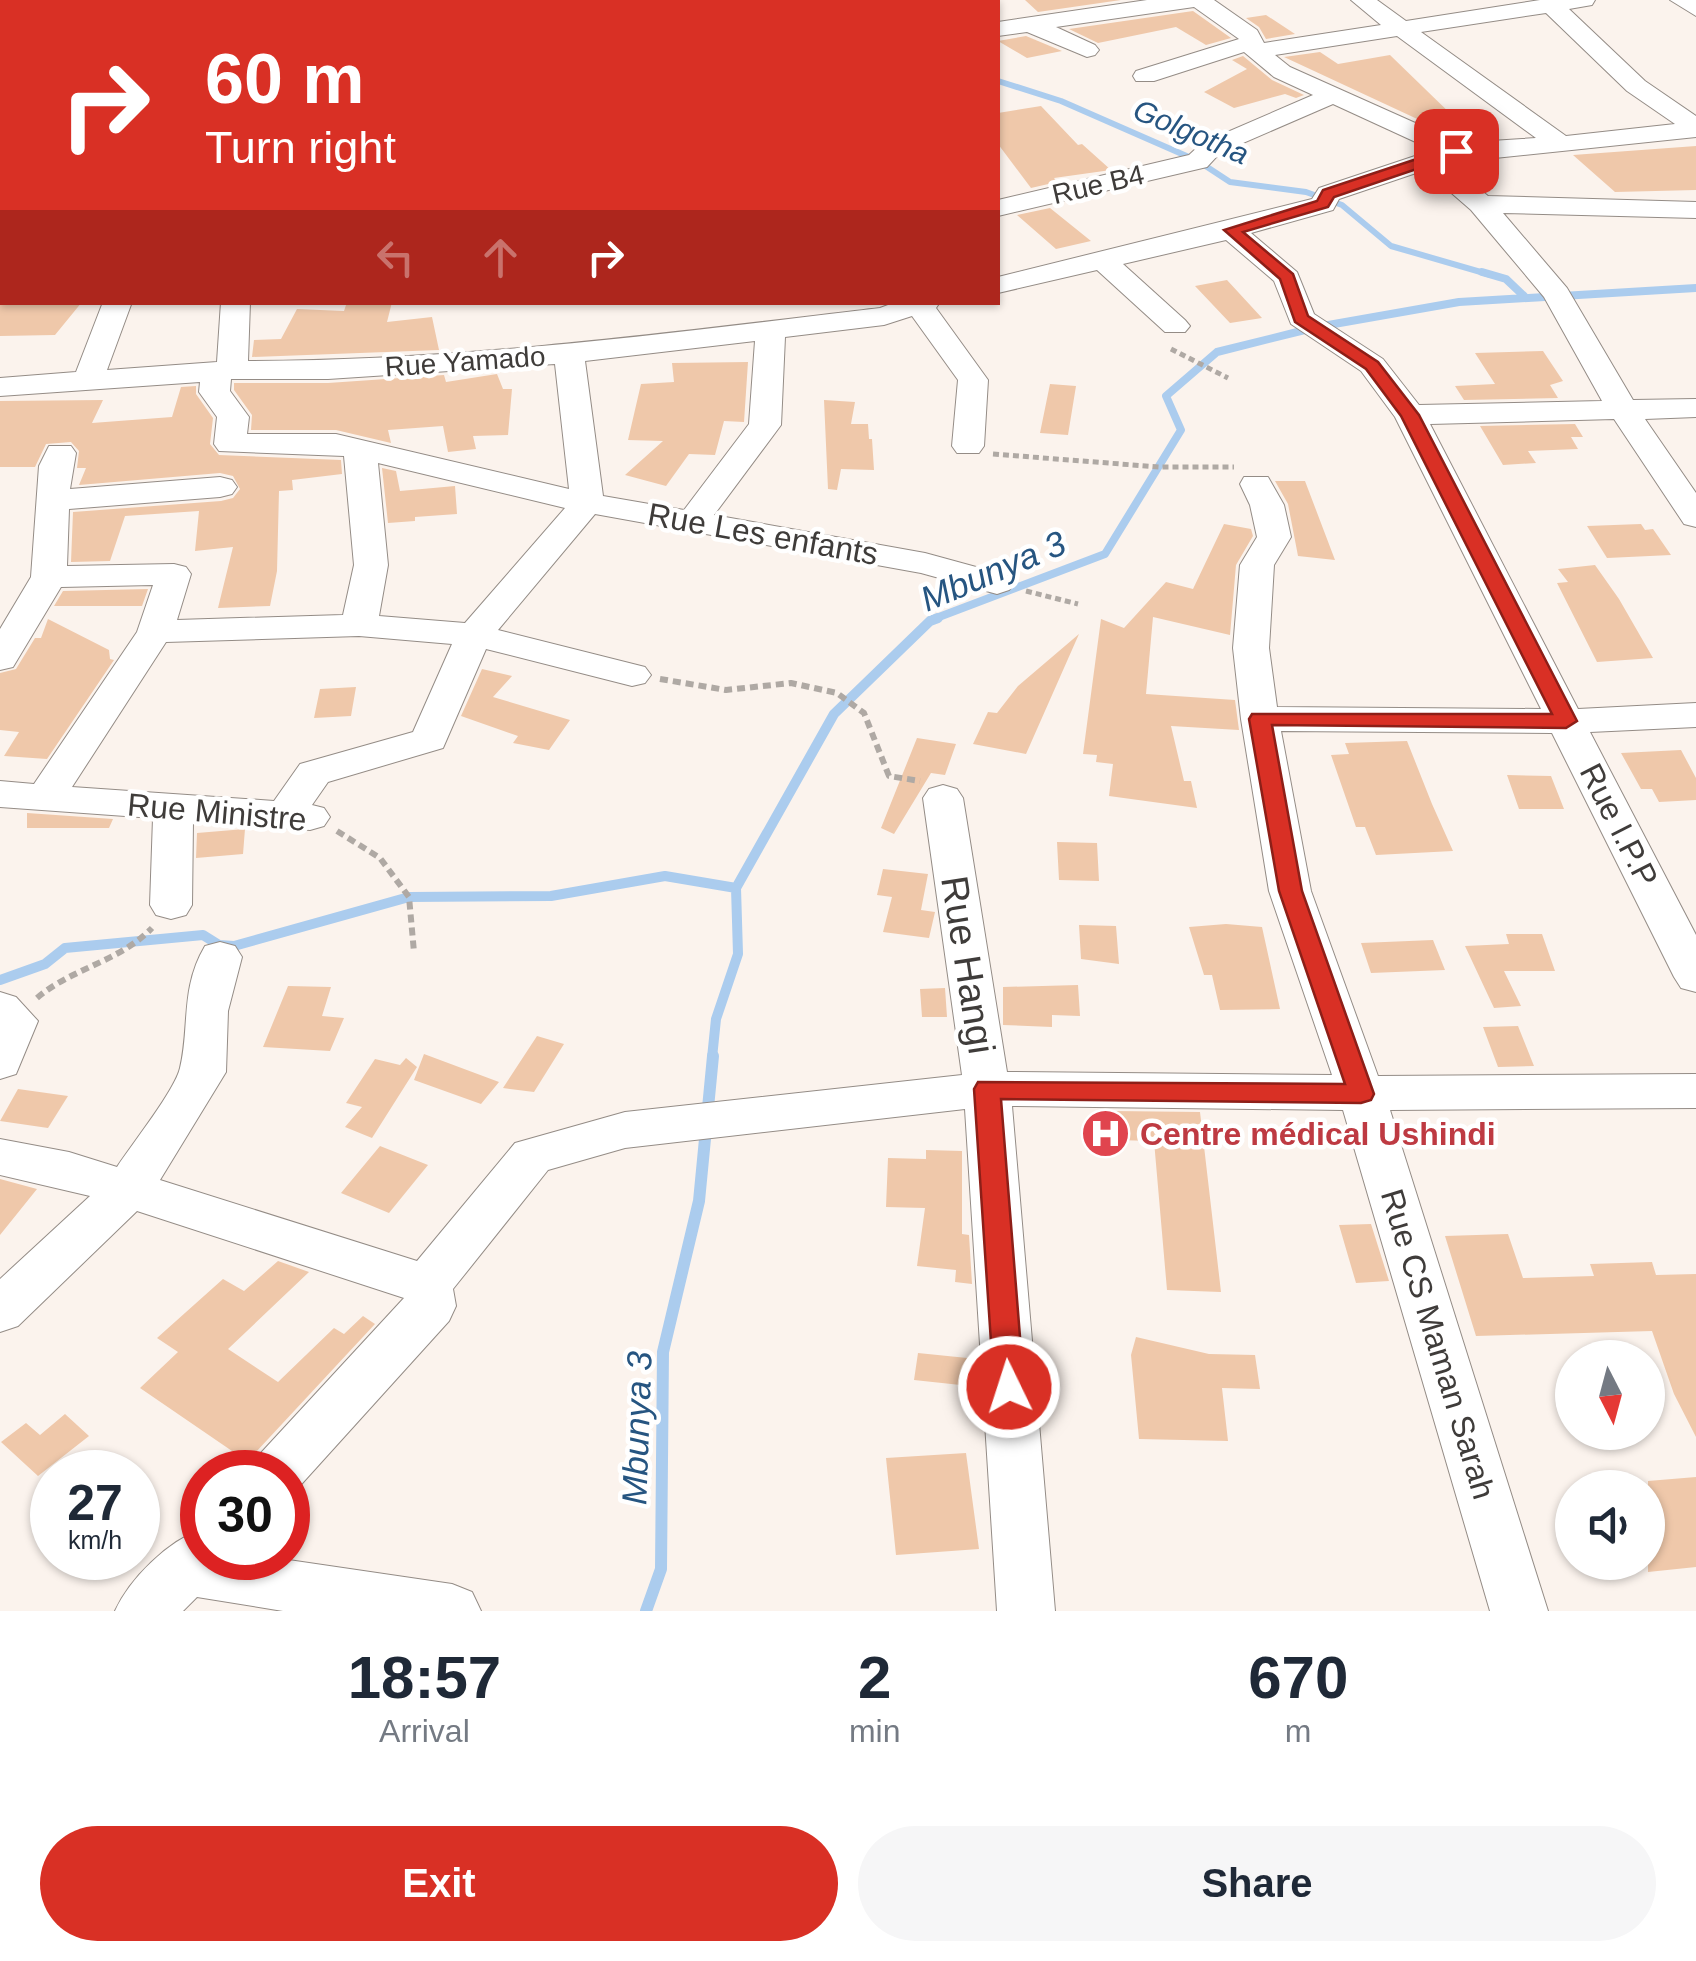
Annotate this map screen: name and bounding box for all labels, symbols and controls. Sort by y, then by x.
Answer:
icon: right [40,40,170,170]
text: 60 m [205,40,365,118]
water label: Golgotha [1129,93,1254,171]
pin [1414,109,1499,194]
text: Turn right [205,122,396,173]
icon: arrive [1429,124,1484,179]
street label: Rue B4 [1049,159,1147,210]
icon: left [368,230,423,285]
icon: ahead [473,230,528,285]
icon: right [578,230,633,285]
street label: Rue Yamado [384,340,546,383]
street label: Rue Les enfants [645,496,881,572]
water label: Mbunya 3 [914,522,1072,619]
street label: Rue I.P.P [1573,758,1665,892]
street label: Rue Ministre [126,786,308,838]
street label: Rue Hangi [933,873,1003,1057]
hospital icon: Centre médical Ushindi [1079,1108,1131,1160]
place label: Centre médical Ushindi [1140,1116,1496,1152]
street label: Rue CS Maman Sarah [1374,1185,1502,1503]
position arrow [957,1335,1061,1439]
north arrow [1555,1340,1665,1450]
map controls [1555,1340,1665,1580]
water label: Mbunya 3 [614,1350,659,1505]
speed limit sign: 30 [180,1450,310,1580]
button: sound [1555,1470,1665,1580]
text: 27 [67,1475,123,1531]
text: km/h [68,1526,122,1554]
text: 18:57 [348,1644,501,1711]
text: 2 [858,1644,891,1711]
text: 670 [1248,1644,1348,1711]
text: Arrival [379,1713,470,1749]
text: min [849,1713,900,1749]
text: m [1285,1713,1312,1749]
button: Exit [40,1826,838,1941]
button: Share [858,1826,1656,1941]

